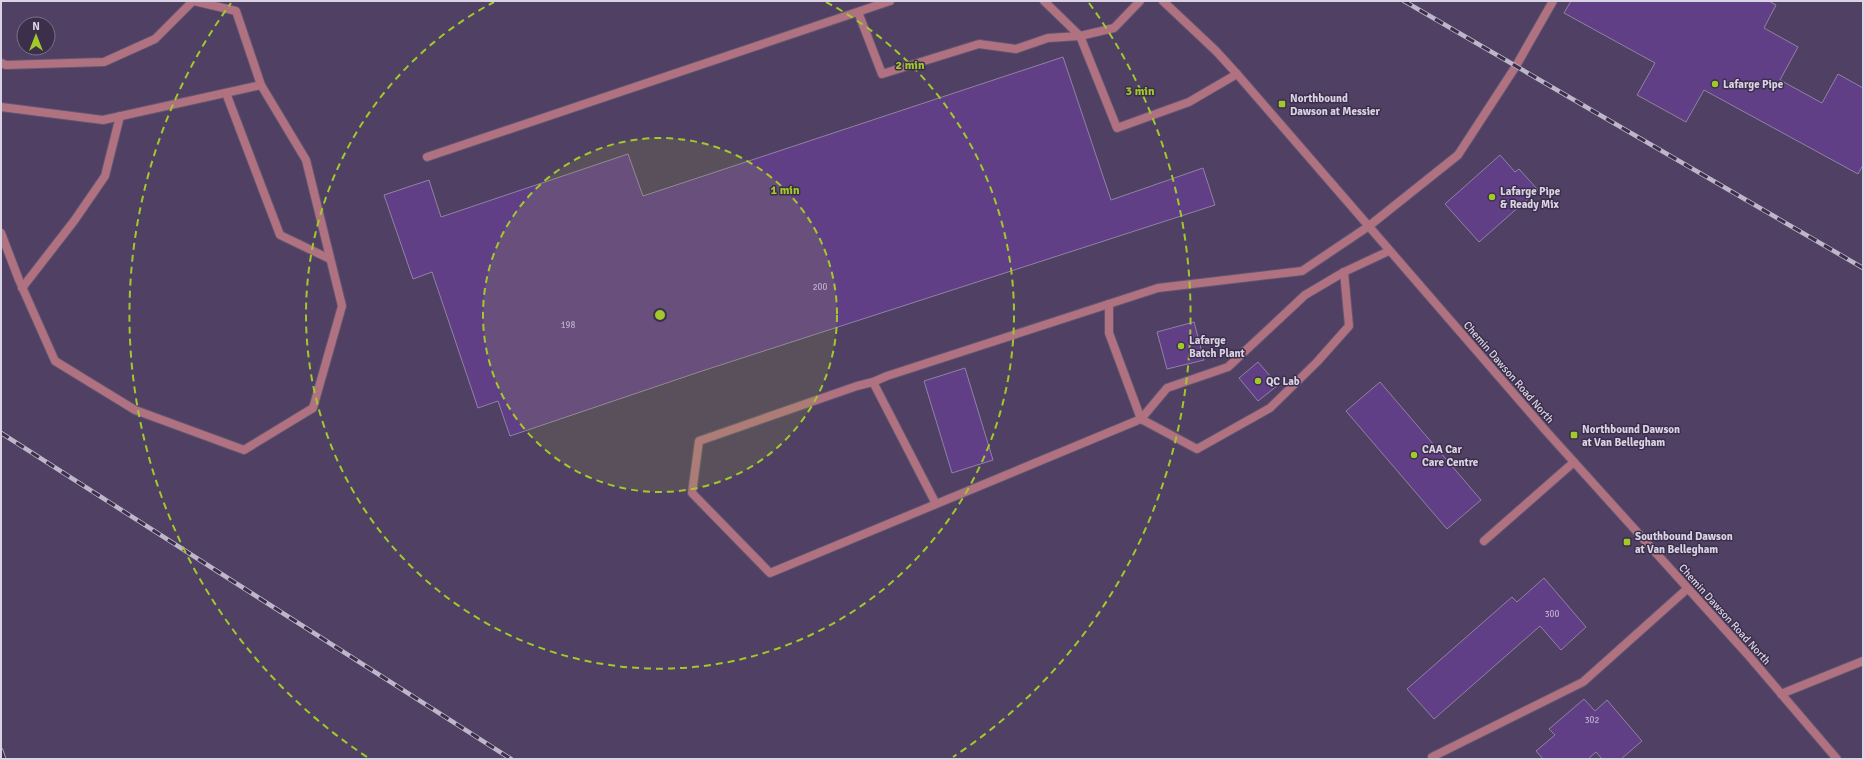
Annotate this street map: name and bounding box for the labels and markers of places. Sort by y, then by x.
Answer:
place label: Lafarge Pipe [1723,78,1784,91]
marker: Lafarge Pipe [1710,79,1720,89]
place label: Northbound Dawson at Messier [1290,92,1380,118]
marker: Northbound Dawson at Messier [1277,99,1287,109]
place label: Lafarge Pipe & Ready Mix [1500,185,1561,211]
marker: Lafarge Pipe & Ready Mix [1487,192,1497,202]
centre of rings [653,308,667,322]
place label: Lafarge Batch Plant [1189,334,1245,360]
marker: Lafarge Batch Plant [1176,341,1186,351]
place label: QC Lab [1266,375,1300,388]
marker: QC Lab [1253,376,1263,386]
place label: Northbound Dawson at Van Bellegham [1582,423,1680,449]
marker: Northbound Dawson at Van Bellegham [1569,430,1579,440]
place label: CAA Car Care Centre [1422,443,1479,469]
marker: CAA Car Care Centre [1409,450,1419,460]
place label: Southbound Dawson at Van Bellegham [1635,530,1733,556]
marker: Southbound Dawson at Van Bellegham [1622,537,1632,547]

